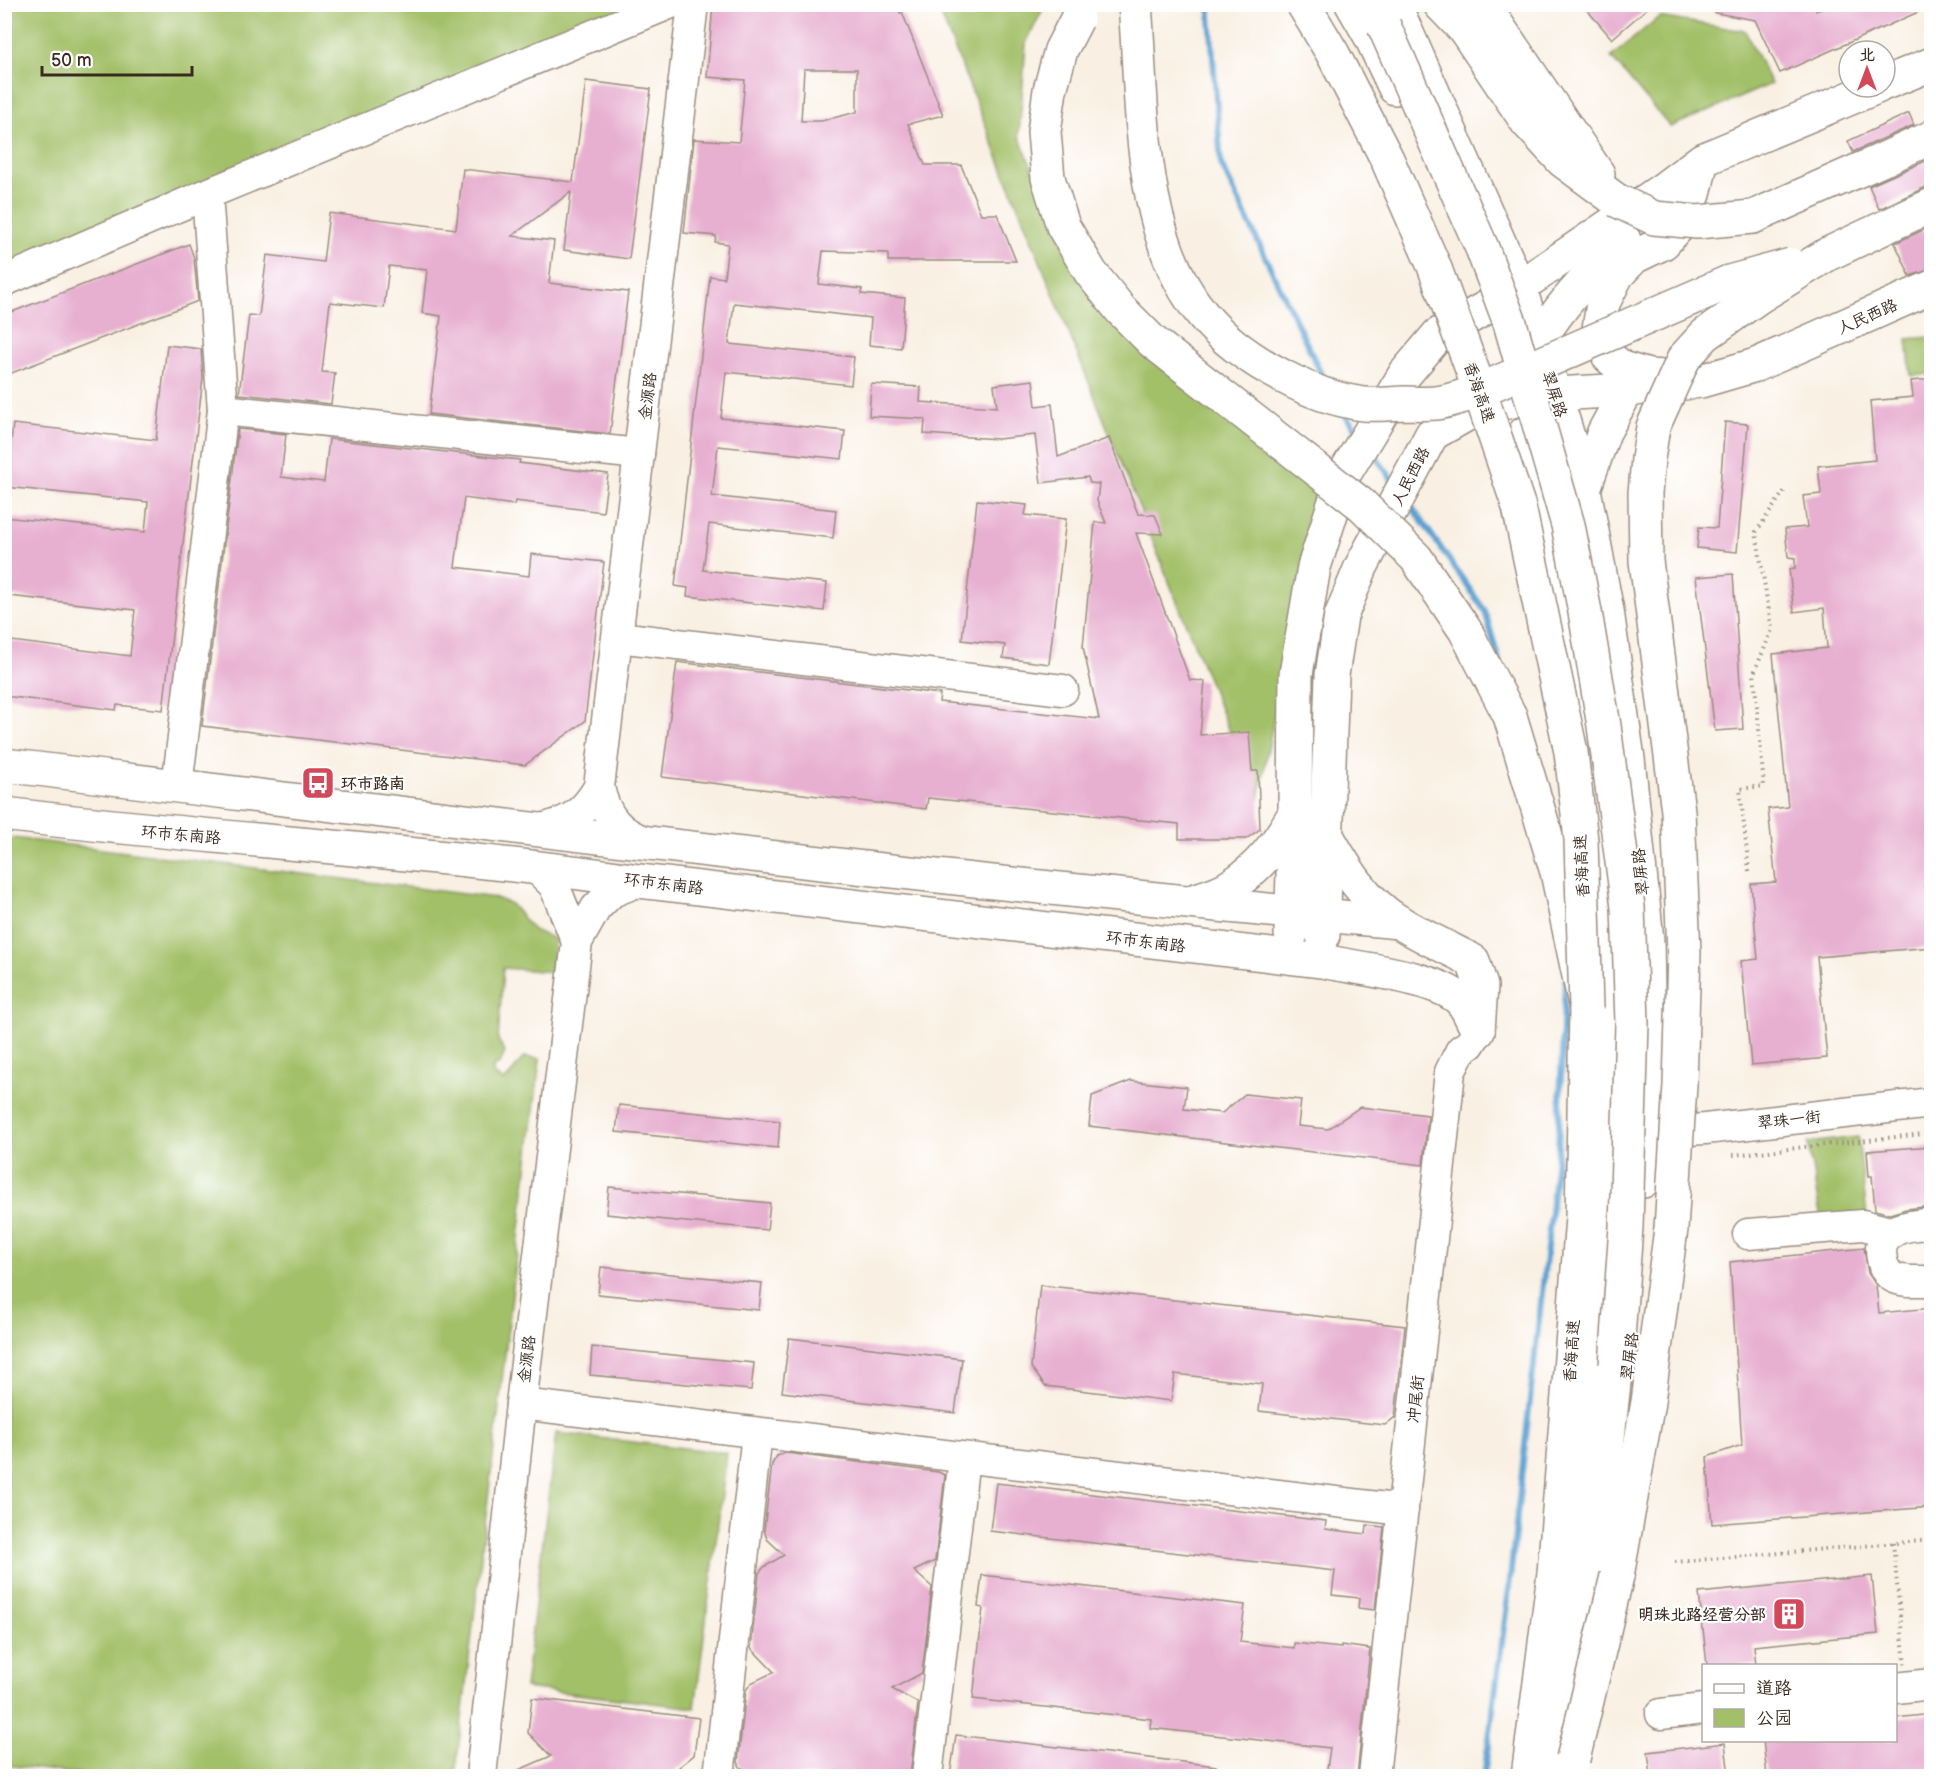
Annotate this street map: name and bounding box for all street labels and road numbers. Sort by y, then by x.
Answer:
street label: 人民西路 [1835,296,1901,339]
street label: 香海高速 [1459,359,1498,426]
street label: 翠屏路 [1537,369,1570,420]
street label: 金源路 [636,371,661,421]
street label: 人民西路 [1388,444,1434,510]
street label: 环市东南路 [140,823,222,848]
street label: 香海高速 [1571,833,1594,898]
street label: 翠屏路 [1630,847,1653,897]
street label: 环市东南路 [623,870,705,899]
street label: 环市东南路 [1105,928,1187,957]
street label: 翠珠一街 [1756,1108,1822,1133]
street label: 香海高速 [1561,1319,1584,1384]
street label: 翠屏路 [1618,1331,1643,1381]
street label: 金源路 [515,1334,540,1384]
street label: 冲尾街 [1405,1374,1428,1424]

